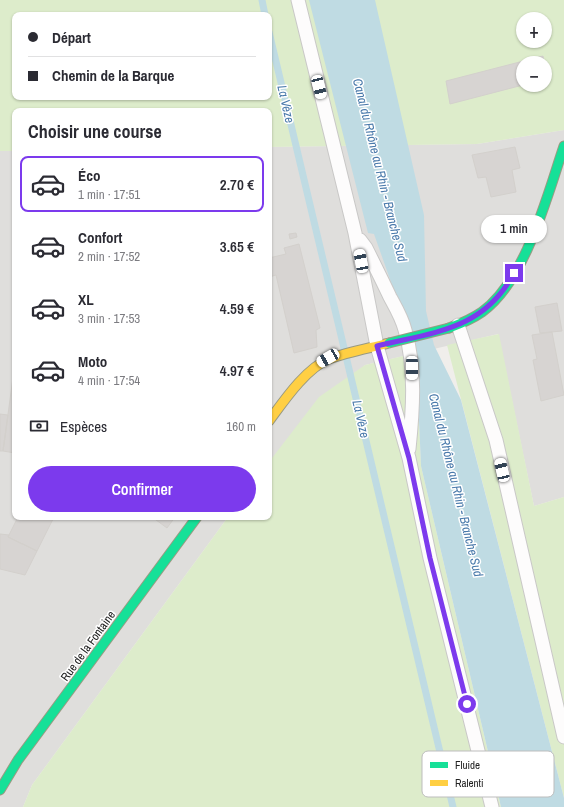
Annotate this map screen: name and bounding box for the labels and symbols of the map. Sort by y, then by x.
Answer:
car [310,74,328,100]
water label: Canal du Rhône au Rhin - Branche Sud [349,77,411,264]
water label: La Vèze [273,83,299,125]
callout: 1 min [481,215,547,243]
car [353,248,369,274]
route end [505,264,523,282]
car [315,347,341,369]
car [406,356,418,380]
water label: Canal du Rhône au Rhin - Branche Sud [425,392,487,579]
water label: La Vèze [348,398,374,440]
car [493,457,511,483]
street label: Rue de la Fontaine [57,608,119,684]
route start [458,695,476,713]
legend [422,751,554,797]
text: Fluide [455,758,480,772]
text: Ralenti [455,776,484,790]

